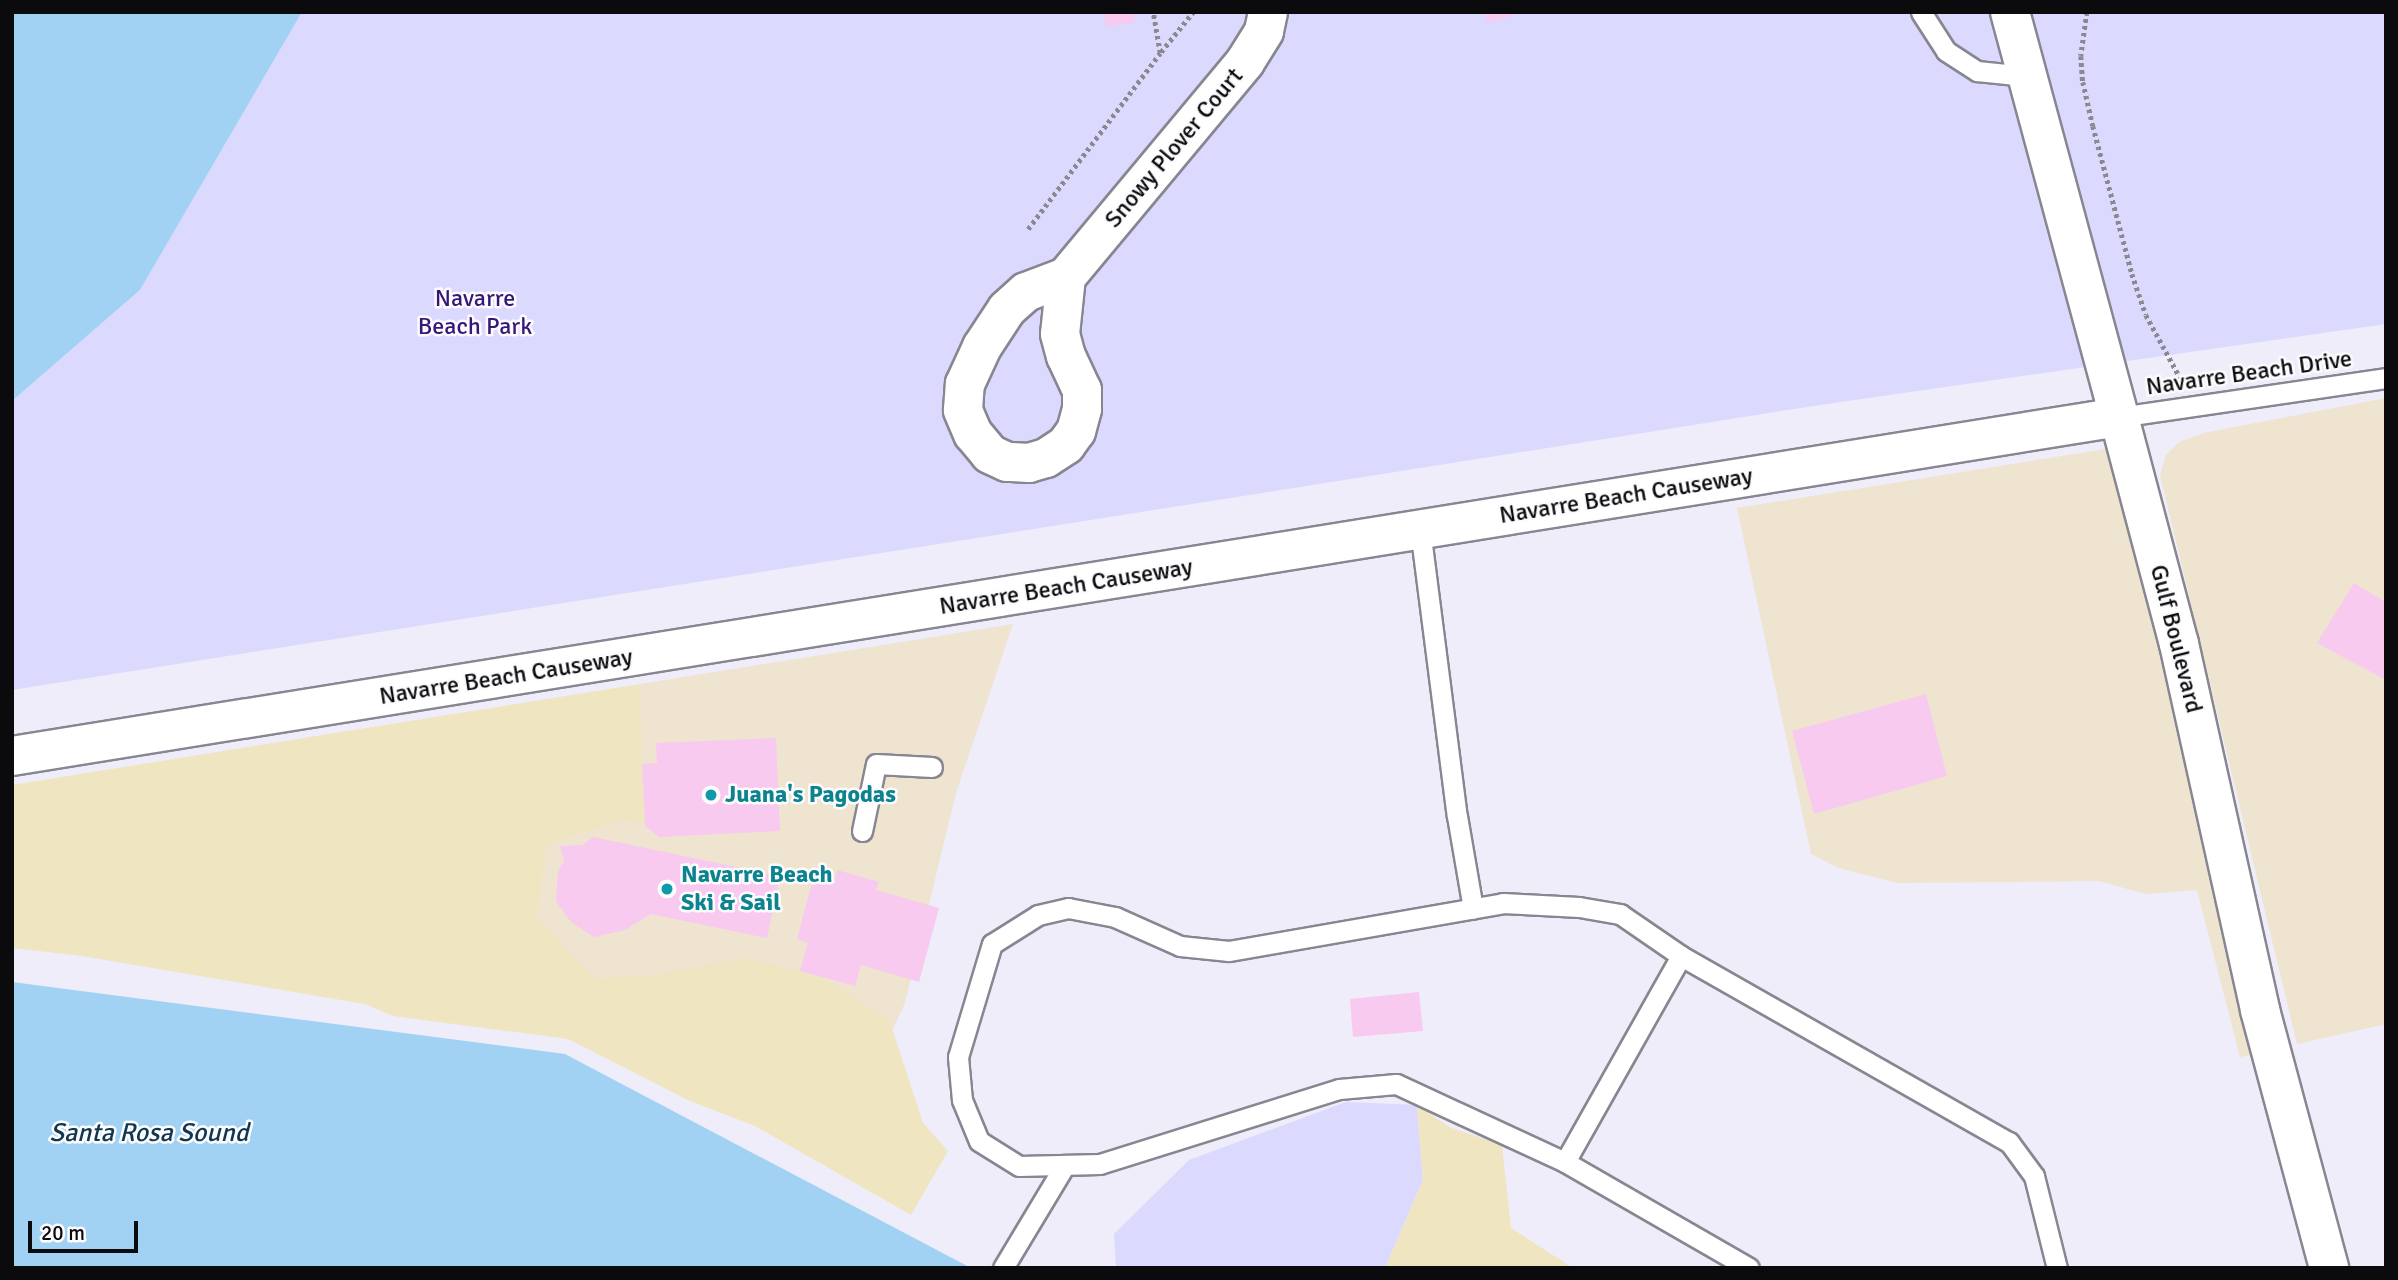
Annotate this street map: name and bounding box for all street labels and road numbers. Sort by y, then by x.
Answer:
street label: Snowy Plover Court [1099,62,1249,234]
street label: Navarre Beach Drive [2144,344,2354,402]
street label: Navarre Beach Causeway [1497,462,1755,530]
street label: Navarre Beach Causeway [937,553,1195,621]
street label: Gulf Boulevard [2144,562,2208,716]
street label: Navarre Beach Causeway [377,643,635,711]

